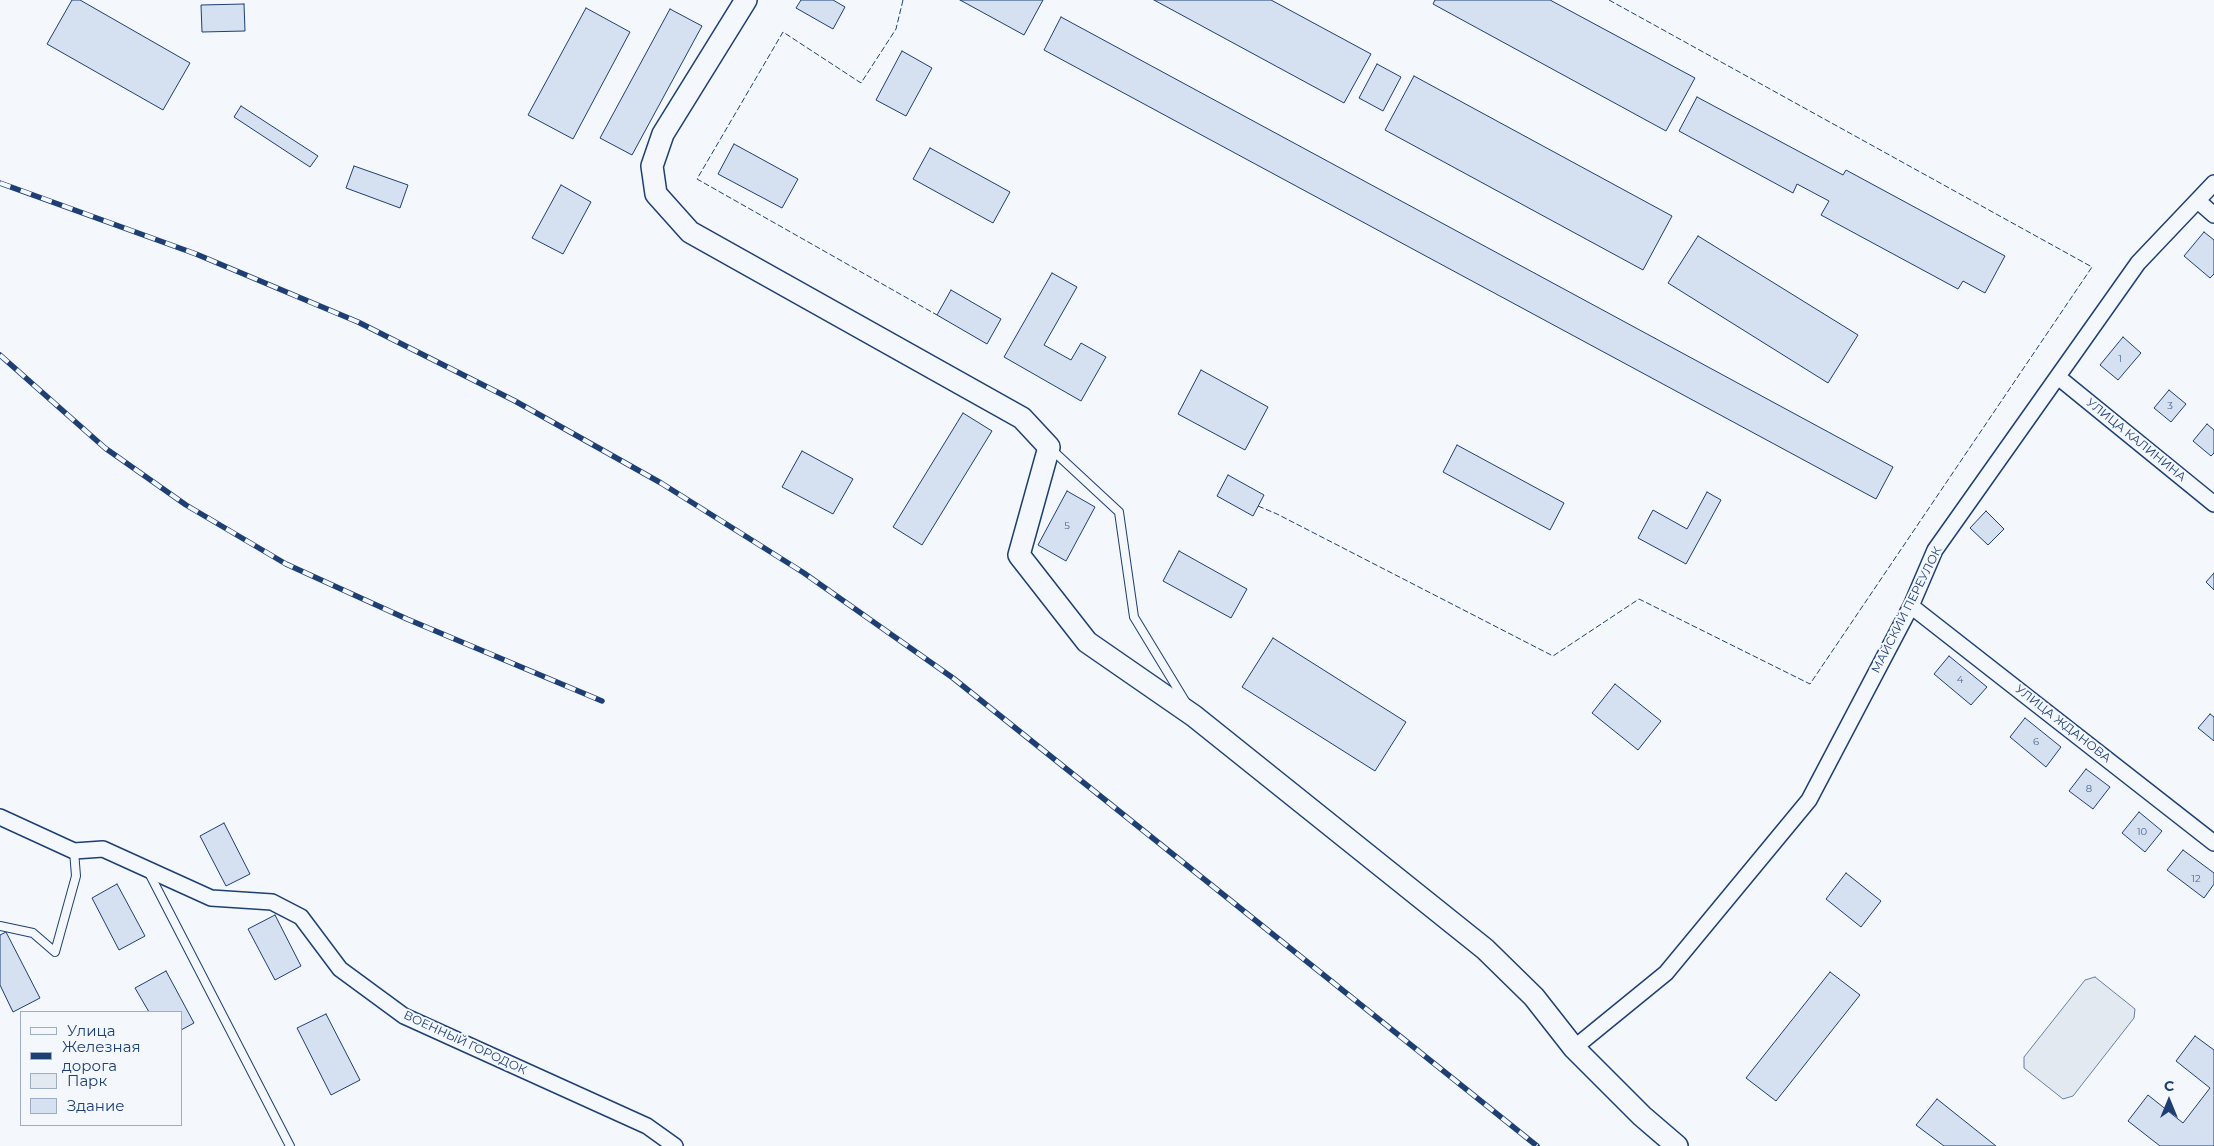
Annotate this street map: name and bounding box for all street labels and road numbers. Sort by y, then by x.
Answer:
street label: УЛИЦА КАЛИНИНА [2083,395,2189,485]
street label: МАЙСКИЙ ПЕРЕУЛОК [1869,544,1945,676]
street label: УЛИЦА ЖДАНОВА [2012,682,2114,766]
street label: ВОЕННЫЙ ГОРОДОК [401,1008,529,1078]

